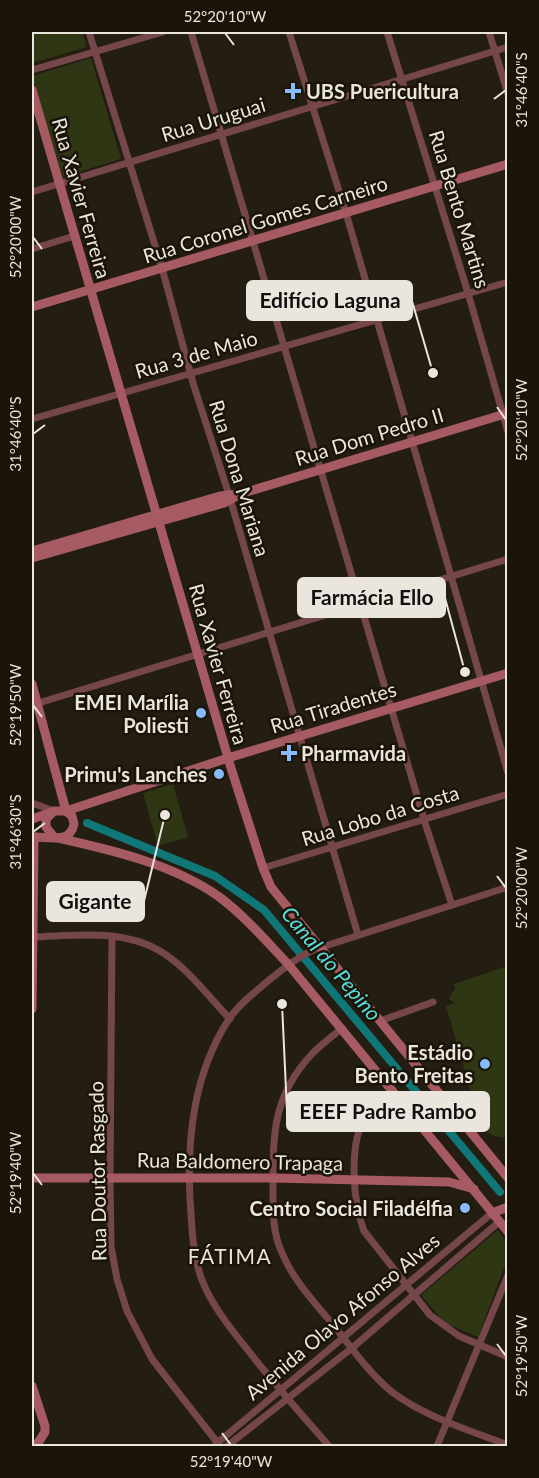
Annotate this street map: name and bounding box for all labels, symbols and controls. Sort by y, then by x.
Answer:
text: 52°20'10"W [184,7,267,25]
text: 31°46'40"S [512,52,530,128]
place label: UBS Puericultura [306,79,459,103]
marker: UBS Puericultura [284,82,302,100]
street label: Rua Uruguai [158,92,268,146]
street label: Rua Xavier Ferreira [48,115,116,281]
street label: Rua Bento Martins [425,127,495,291]
street label: Rua Coronel Gomes Carneiro [140,170,390,268]
text: 52°20'00"W [6,195,24,278]
callout: Edifício Laguna [247,281,412,320]
text: Edifício Laguna [259,287,401,312]
street label: Rua 3 de Maio [132,325,260,383]
text: 52°20'10"W [512,378,530,461]
text: 31°46'40"S [6,396,24,472]
street label: Rua Dona Mariana [205,397,275,559]
street label: Rua Dom Pedro II [292,402,446,470]
callout: Farmácia Ello [298,578,445,617]
street label: Rua Xavier Ferreira [185,581,253,747]
text: Farmácia Ello [311,584,433,609]
text: 52°19'50"W [6,663,24,746]
street label: Rua Tiradentes [267,676,399,738]
place label: EMEI Marília Poliesti [74,690,189,737]
marker: EMEI Marília Poliesti [194,706,208,720]
place label: Pharmavida [301,741,406,765]
marker: Pharmavida [282,746,296,760]
place label: Primu's Lanches [64,762,207,786]
marker: Primu's Lanches [212,767,226,781]
street label: Rua Lobo da Costa [298,780,462,850]
text: 31°46'30"S [6,794,24,870]
text: 52°20'00"W [512,846,530,929]
callout: Gigante [47,882,144,921]
text: Gigante [59,888,131,913]
water label: Canal do Pepino [277,901,387,1025]
place label: Estádio Bento Freitas [355,1040,473,1087]
marker: Estádio Bento Freitas [478,1057,492,1071]
street label: Rua Doutor Rasgado [83,1081,111,1261]
callout: EEEF Padre Rambo [287,1092,489,1131]
text: EEEF Padre Rambo [299,1098,477,1123]
text: 52°19'40"W [6,1131,24,1214]
street label: Rua Baldomero Trapaga [137,1147,343,1175]
place label: Centro Social Filadélfia [249,1196,453,1220]
marker: Centro Social Filadélfia [458,1201,472,1215]
street label: Avenida Olavo Afonso Alves [240,1228,444,1404]
district label: FÁTIMA [188,1243,272,1268]
text: 52°19'50"W [512,1314,530,1397]
text: 52°19'40"W [190,1452,273,1470]

